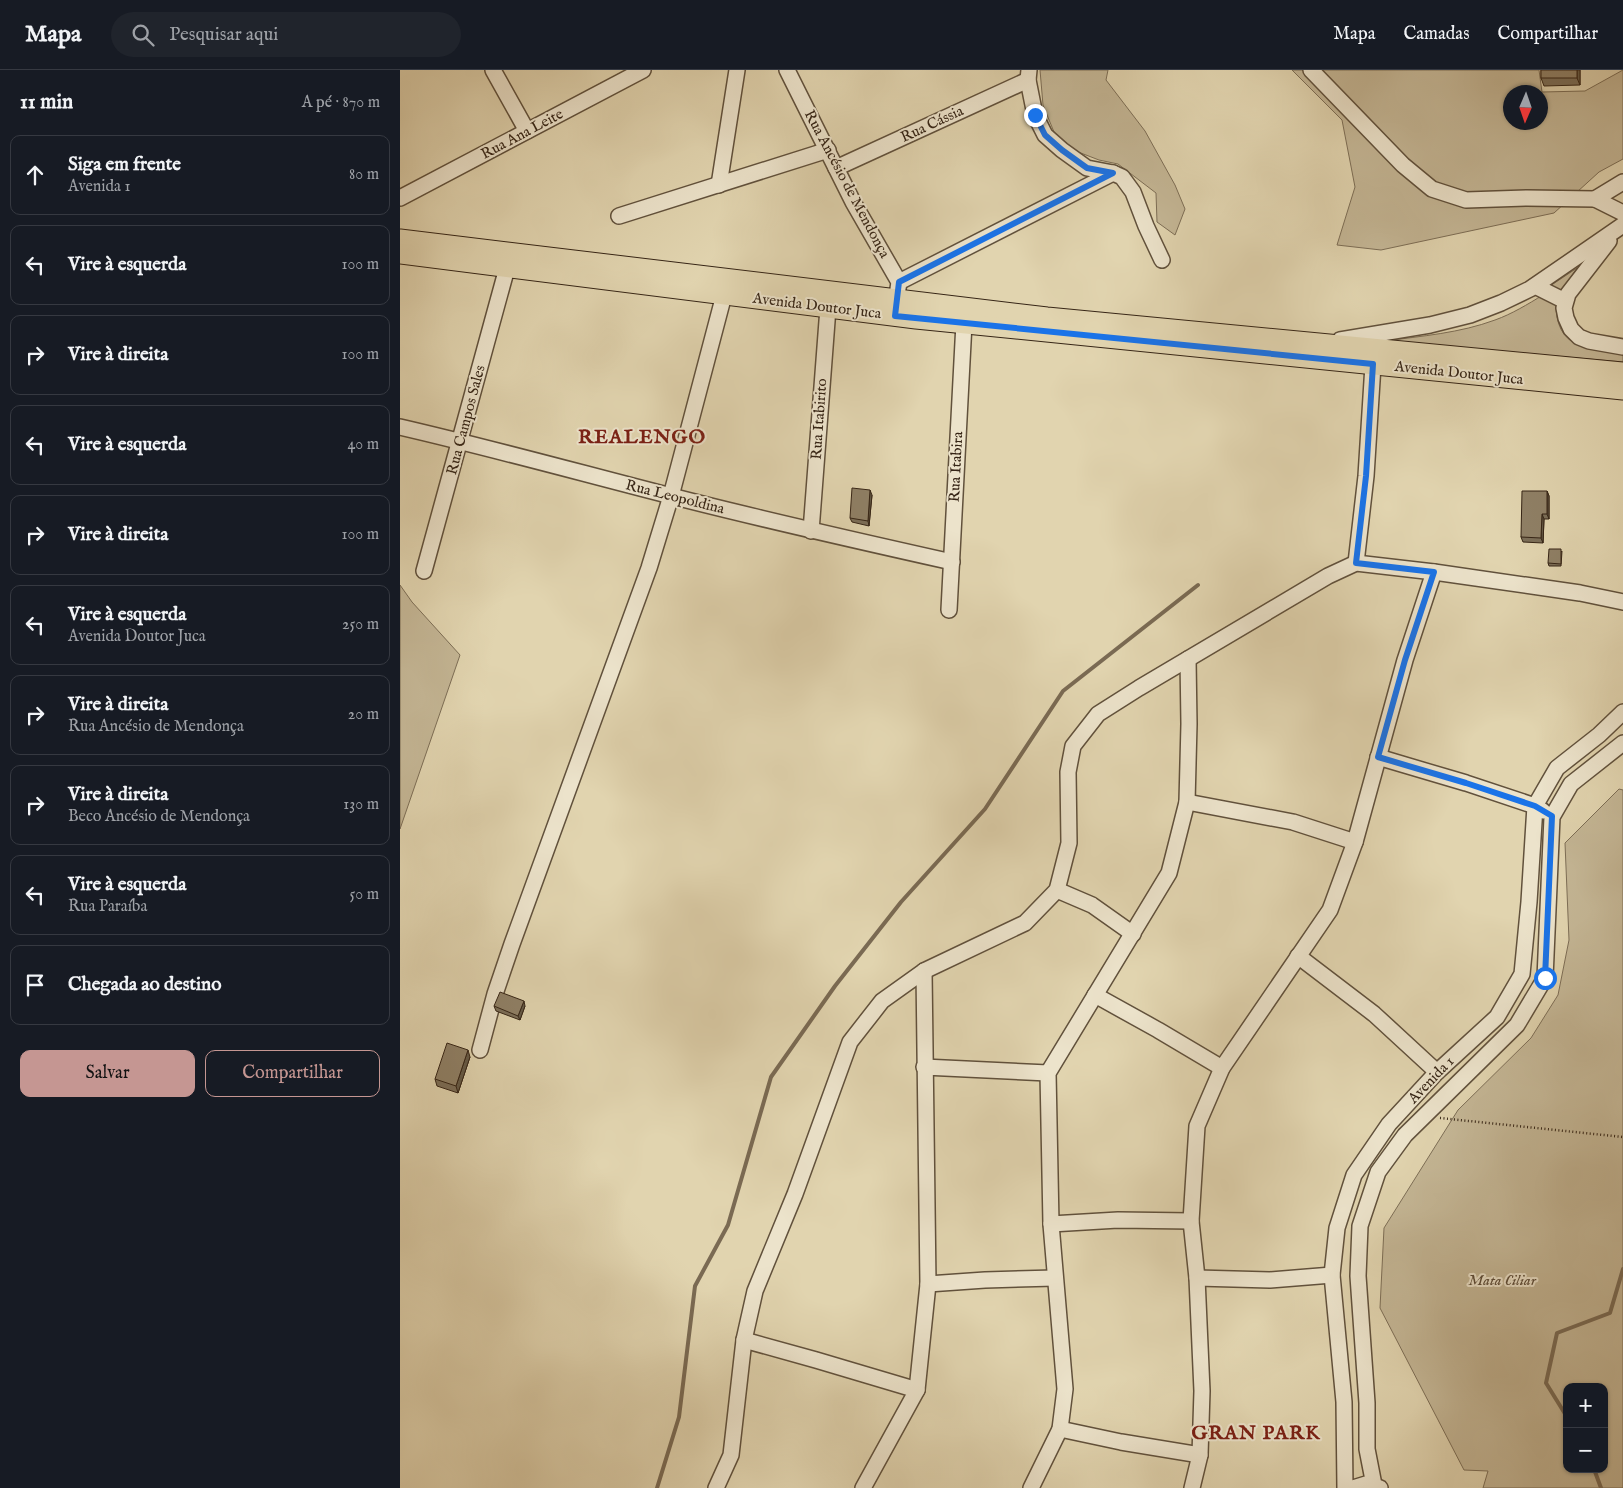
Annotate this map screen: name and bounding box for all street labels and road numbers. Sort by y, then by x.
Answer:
street label: Rua Cássia [898,101,967,147]
street label: Rua Ana Leite [478,104,566,164]
street label: Rua Ancésio de Mendonça [800,107,894,262]
street label: Avenida Doutor Juca [751,289,883,323]
street label: Avenida Doutor Juca [1393,357,1525,389]
street label: Rua Campos Sales [442,363,490,477]
street label: Rua Itabirito [807,378,831,460]
street label: Rua Itabira [945,431,967,503]
street label: Rua Leopoldina [624,476,727,519]
street label: Avenida 1 [1403,1052,1458,1108]

